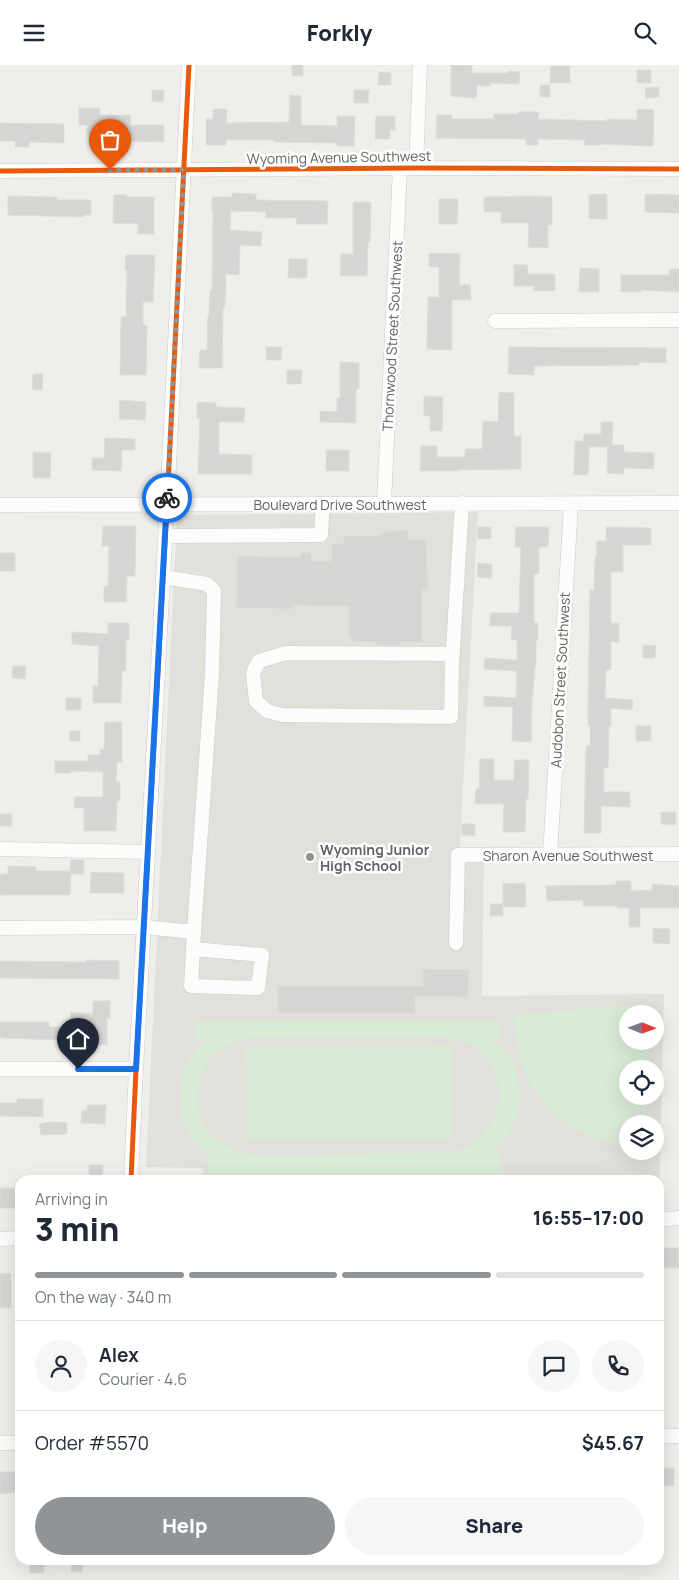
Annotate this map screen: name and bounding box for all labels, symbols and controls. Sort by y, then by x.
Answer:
text: Forkly [307,18,372,48]
icon: menu [20,19,48,47]
icon: search [631,19,659,47]
pin [89,119,131,170]
icon: bag [96,126,124,154]
street label: Wyoming Avenue Southwest [247,146,432,168]
street label: Thornwood Street Southwest [378,240,407,432]
courier [142,473,192,523]
icon: bike [153,484,181,512]
street label: Boulevard Drive Southwest [253,495,427,514]
street label: Audobon Street Southwest [546,591,574,768]
place label: Wyoming Junior High School [320,840,430,875]
street label: Sharon Avenue Southwest [483,846,654,865]
marker: Wyoming Junior High School [304,851,316,863]
north arrow [619,1005,664,1050]
map controls [619,1005,664,1160]
pin [57,1018,99,1069]
icon: home [64,1025,92,1053]
button: locate [619,1060,664,1105]
button: layers [619,1115,664,1160]
text: Arriving in [35,1188,108,1210]
text: 16:55–17:00 [533,1205,644,1231]
text: 3 min [35,1207,119,1251]
text: On the way · 340 m [35,1286,171,1308]
button: person [35,1340,87,1392]
button: chat [528,1340,580,1392]
button: phone [592,1340,644,1392]
text: Alex [99,1342,139,1368]
text: Courier · 4.6 [99,1368,187,1390]
text: Order #5570 [35,1430,149,1456]
text: $45.67 [582,1430,644,1456]
button: Help [35,1497,335,1555]
button: Share [345,1497,644,1555]

